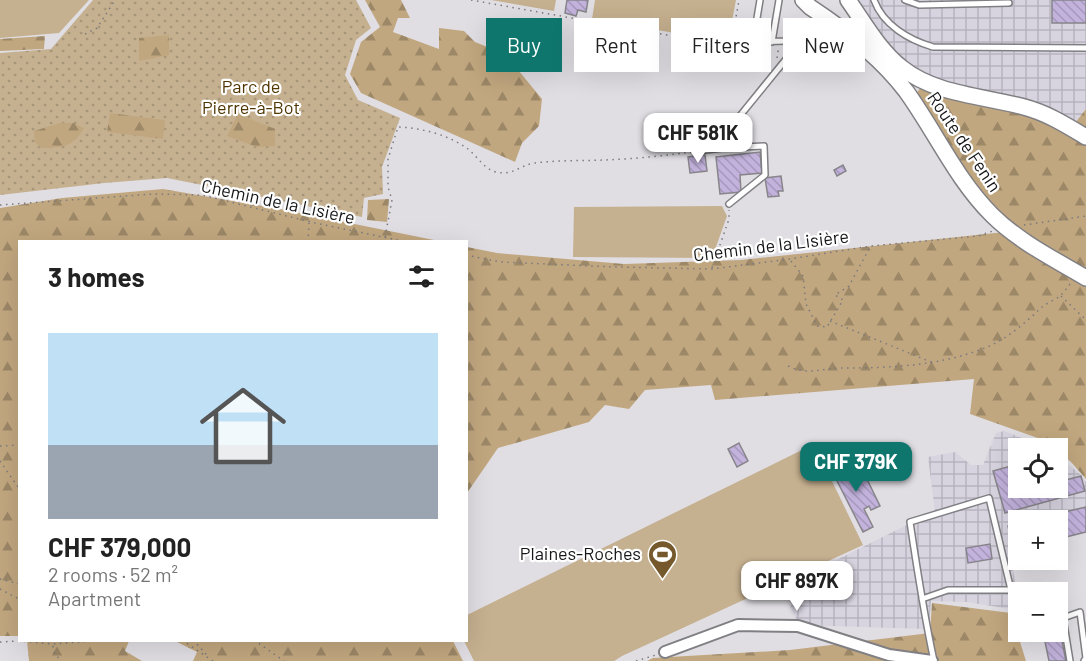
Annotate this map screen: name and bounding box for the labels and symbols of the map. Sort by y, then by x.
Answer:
park label: Parc de Pierre-à-Bot [202,75,300,118]
street label: Route de Fenin [923,87,1006,196]
pin: CHF 581K [636,113,760,164]
street label: Chemin de la Lisière [199,174,357,228]
street label: Chemin de la Lisière [692,225,850,265]
pin: CHF 379K [794,442,918,493]
sports icon: Plaines-Roches [646,538,678,580]
place label: Plaines-Roches [520,542,641,564]
pin: CHF 897K [735,561,859,612]

